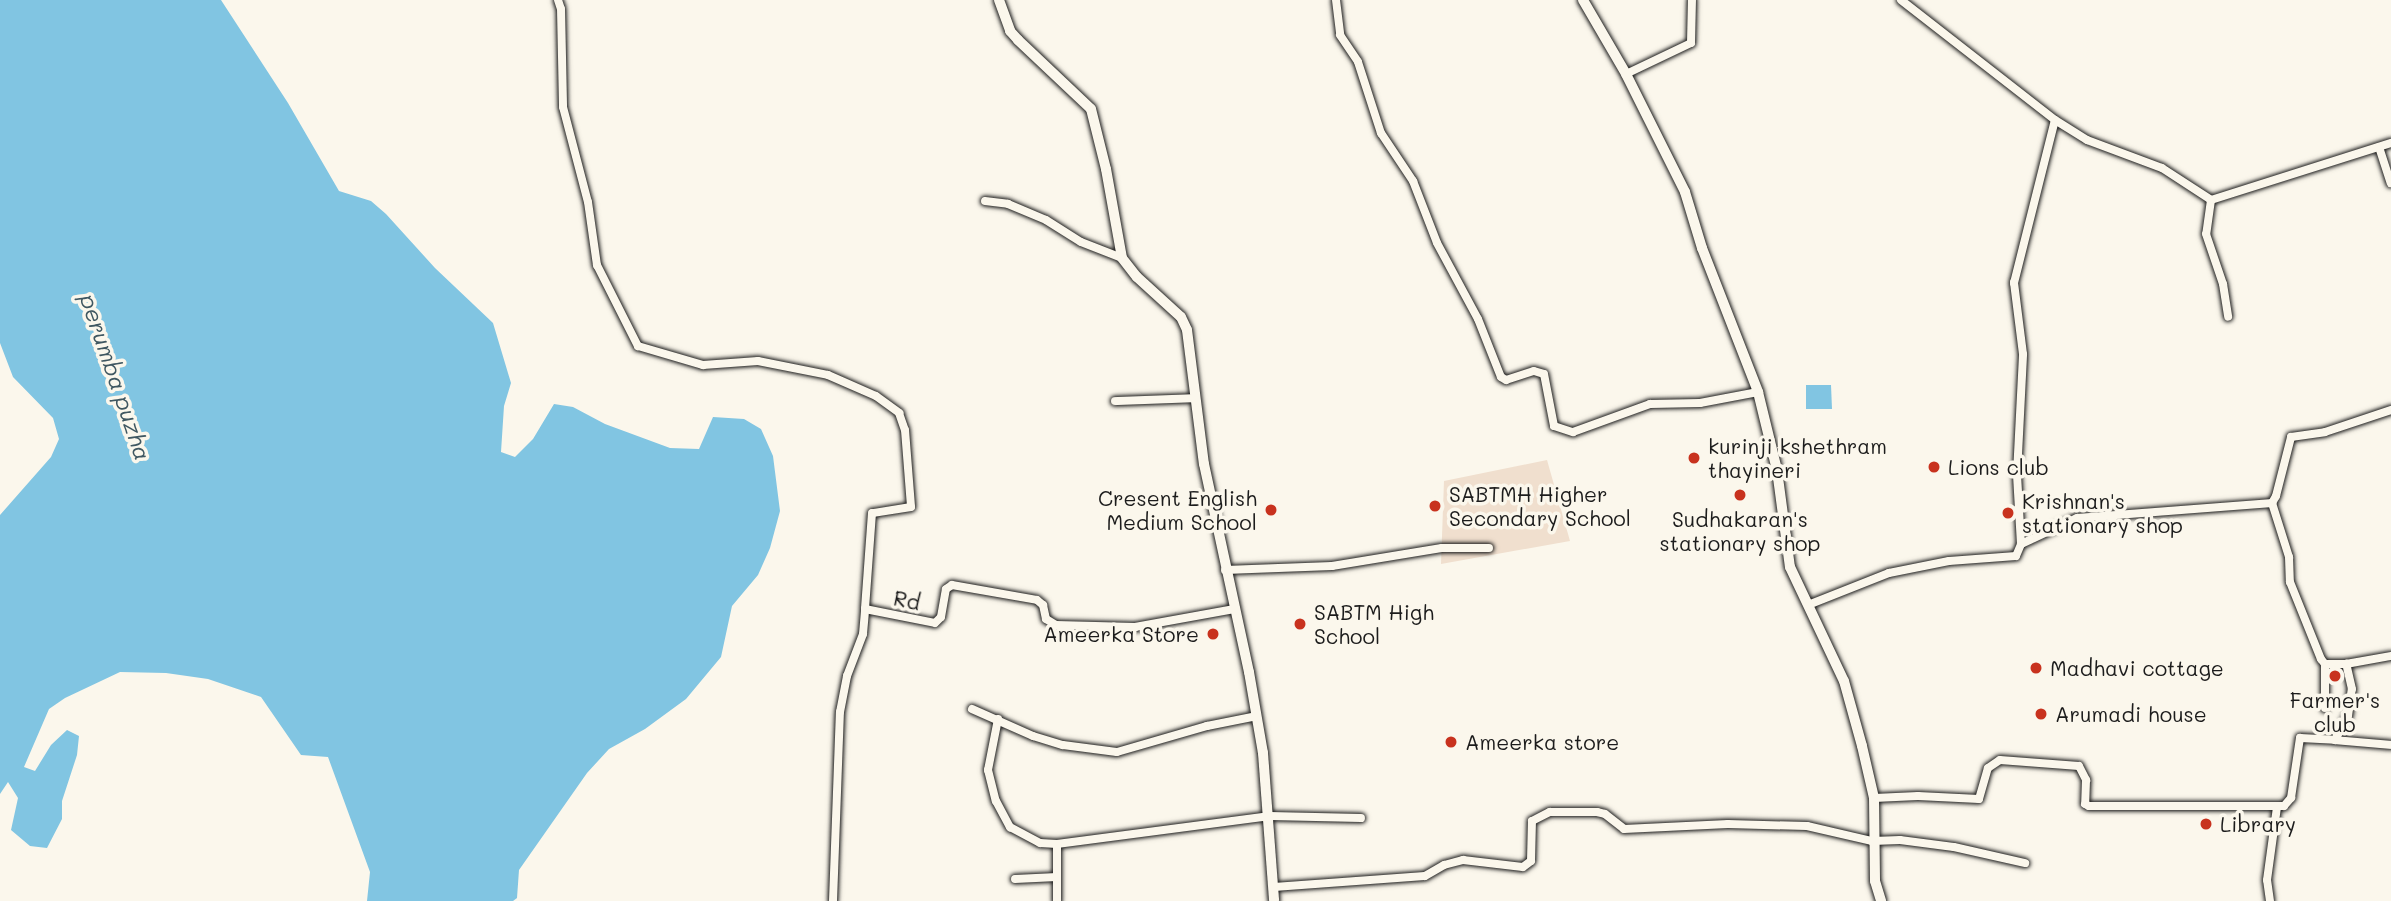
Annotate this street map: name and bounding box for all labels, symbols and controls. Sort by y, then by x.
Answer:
water label: perumba puzha [75,290,157,464]
place label: kurinji kshethram thayineri [1708,433,1887,483]
marker: kurinji kshethram thayineri [1686,450,1702,466]
place label: Lions club [1948,454,2049,480]
marker: Lions club [1926,459,1942,475]
place label: SABTMH Higher Secondary School [1449,481,1631,531]
place label: Cresent English Medium School [1098,485,1257,535]
marker: Sudhakaran's stationary shop [1732,487,1748,503]
place label: Krishnan's stationary shop [2022,488,2183,538]
marker: SABTMH Higher Secondary School [1427,498,1443,514]
marker: Cresent English Medium School [1263,502,1279,518]
marker: Krishnan's stationary shop [2000,505,2016,521]
place label: Sudhakaran's stationary shop [1659,506,1821,556]
street label: Rd [891,585,923,615]
place label: SABTM High School [1314,599,1434,649]
marker: SABTM High School [1292,616,1308,632]
place label: Ameerka Store [1043,621,1199,647]
marker: Ameerka Store [1205,626,1221,642]
place label: Madhavi cottage [2050,655,2224,681]
marker: Madhavi cottage [2028,660,2044,676]
marker: Farmer's club [2327,668,2343,684]
place label: Farmer's club [2290,687,2380,737]
place label: Arumadi house [2055,701,2207,727]
marker: Arumadi house [2033,706,2049,722]
place label: Ameerka store [1465,729,1619,755]
marker: Ameerka store [1443,734,1459,750]
place label: Library [2220,811,2296,837]
marker: Library [2198,816,2214,832]

